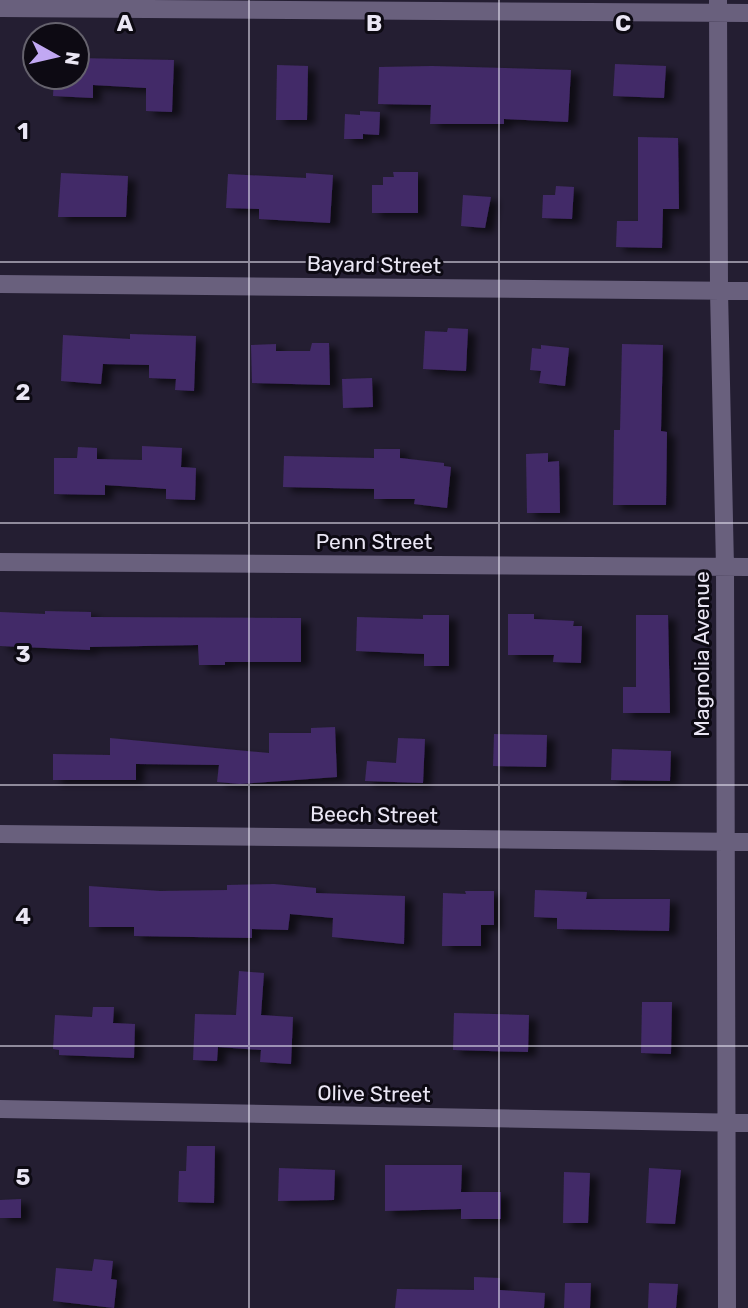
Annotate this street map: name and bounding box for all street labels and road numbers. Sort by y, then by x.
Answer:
street label: Bayard Street [307,251,441,278]
street label: Penn Street [316,529,432,554]
street label: Magnolia Avenue [689,571,714,737]
street label: Beech Street [310,801,438,828]
street label: Olive Street [317,1080,431,1107]

